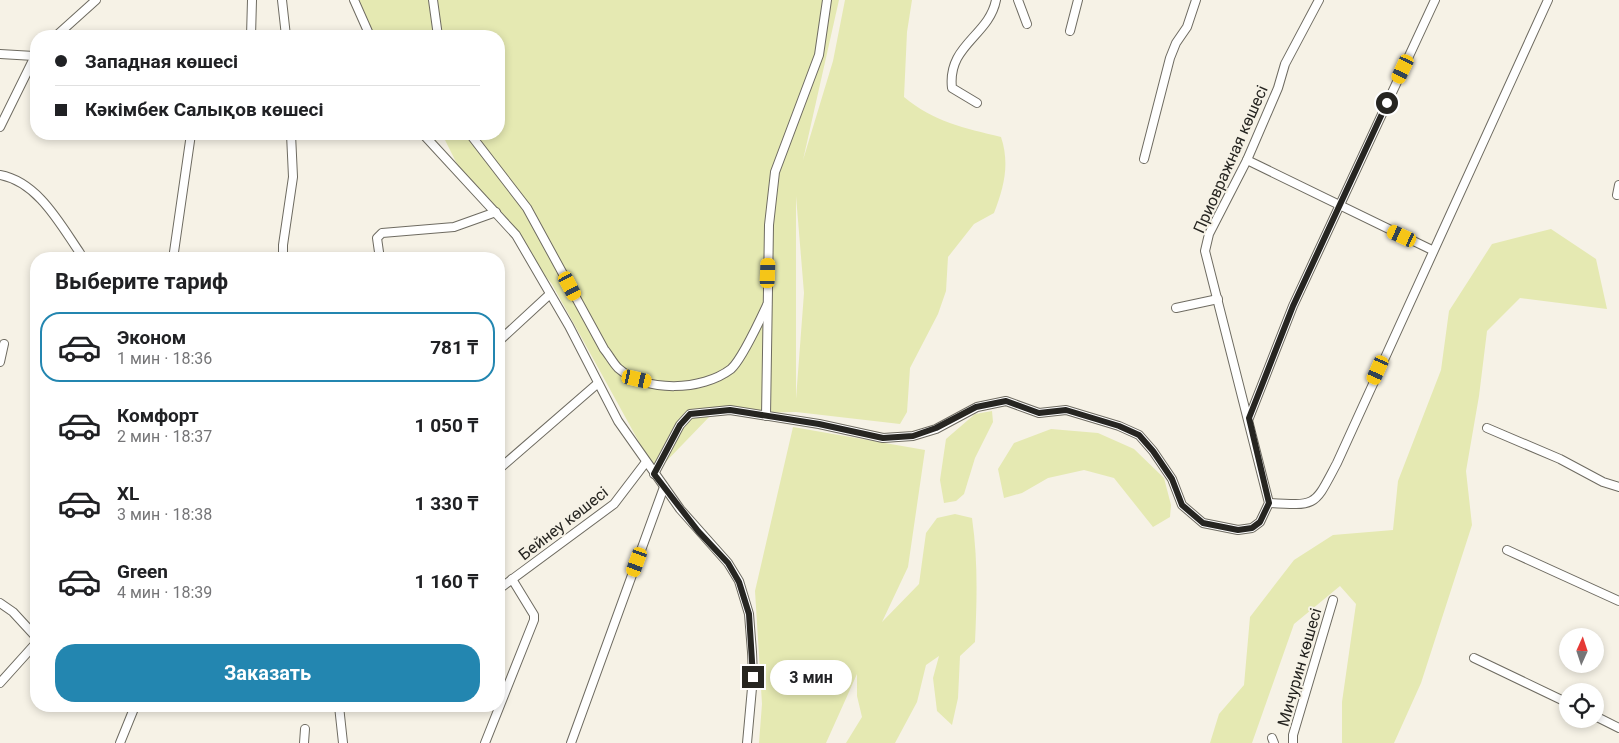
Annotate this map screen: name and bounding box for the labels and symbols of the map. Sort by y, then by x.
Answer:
car [1389,52,1416,86]
street label: Приовражная көшесі [1189,82,1272,236]
route start [1376,92,1398,114]
car [1385,223,1418,249]
car [759,258,776,288]
car [556,269,583,303]
car [1365,353,1390,387]
car [620,368,653,390]
street label: Бейнеу көшесі [515,483,612,564]
car [624,545,649,579]
street label: Мичурин көшесі [1274,606,1325,728]
north arrow [1559,628,1604,672]
callout: 3 мин [770,660,853,694]
route end [742,666,764,688]

